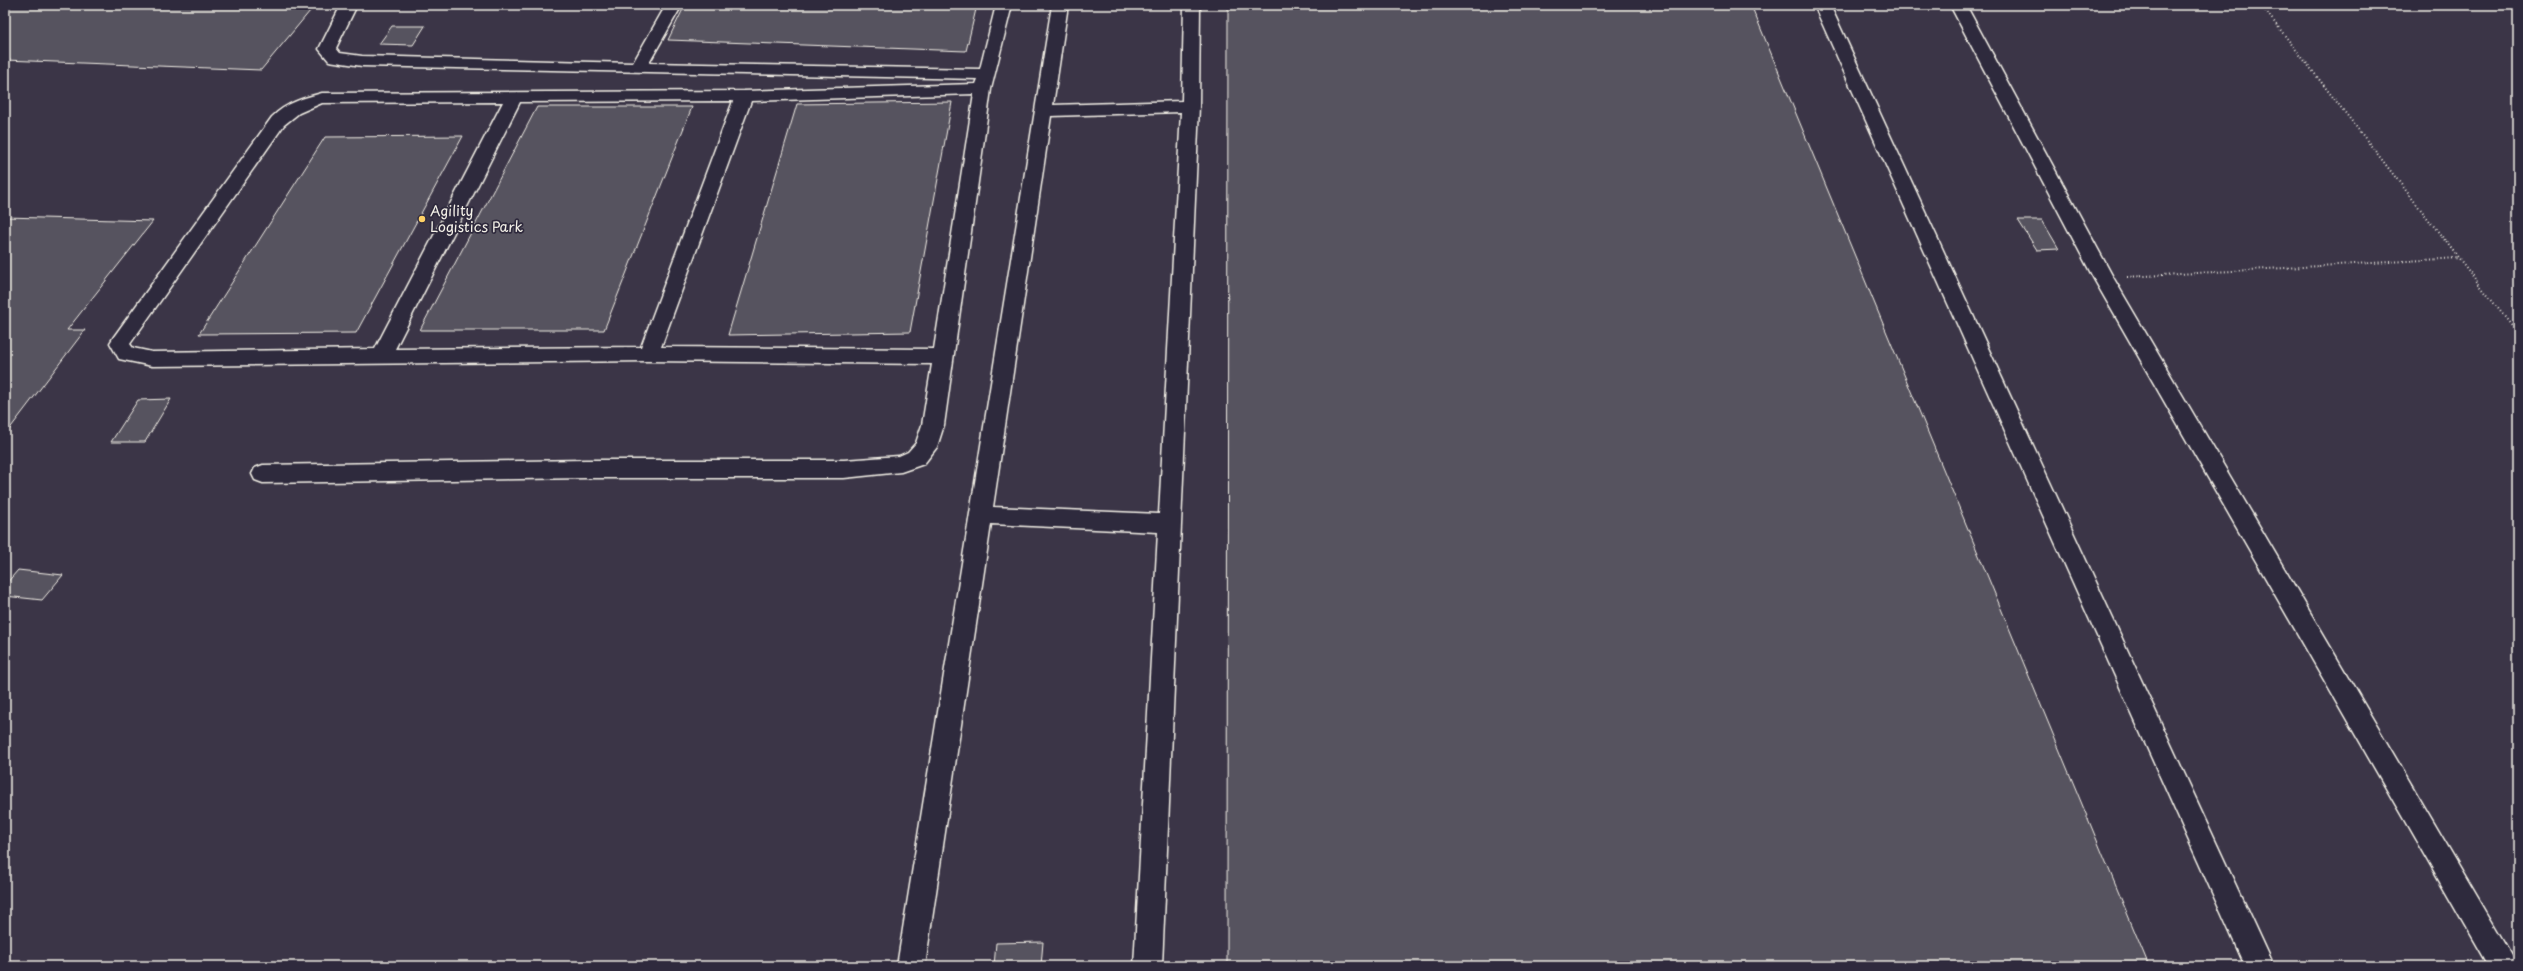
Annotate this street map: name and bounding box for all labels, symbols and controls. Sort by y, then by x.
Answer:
place label: Agility Logistics Park [430,200,524,237]
marker: Agility Logistics Park [417,214,427,224]

